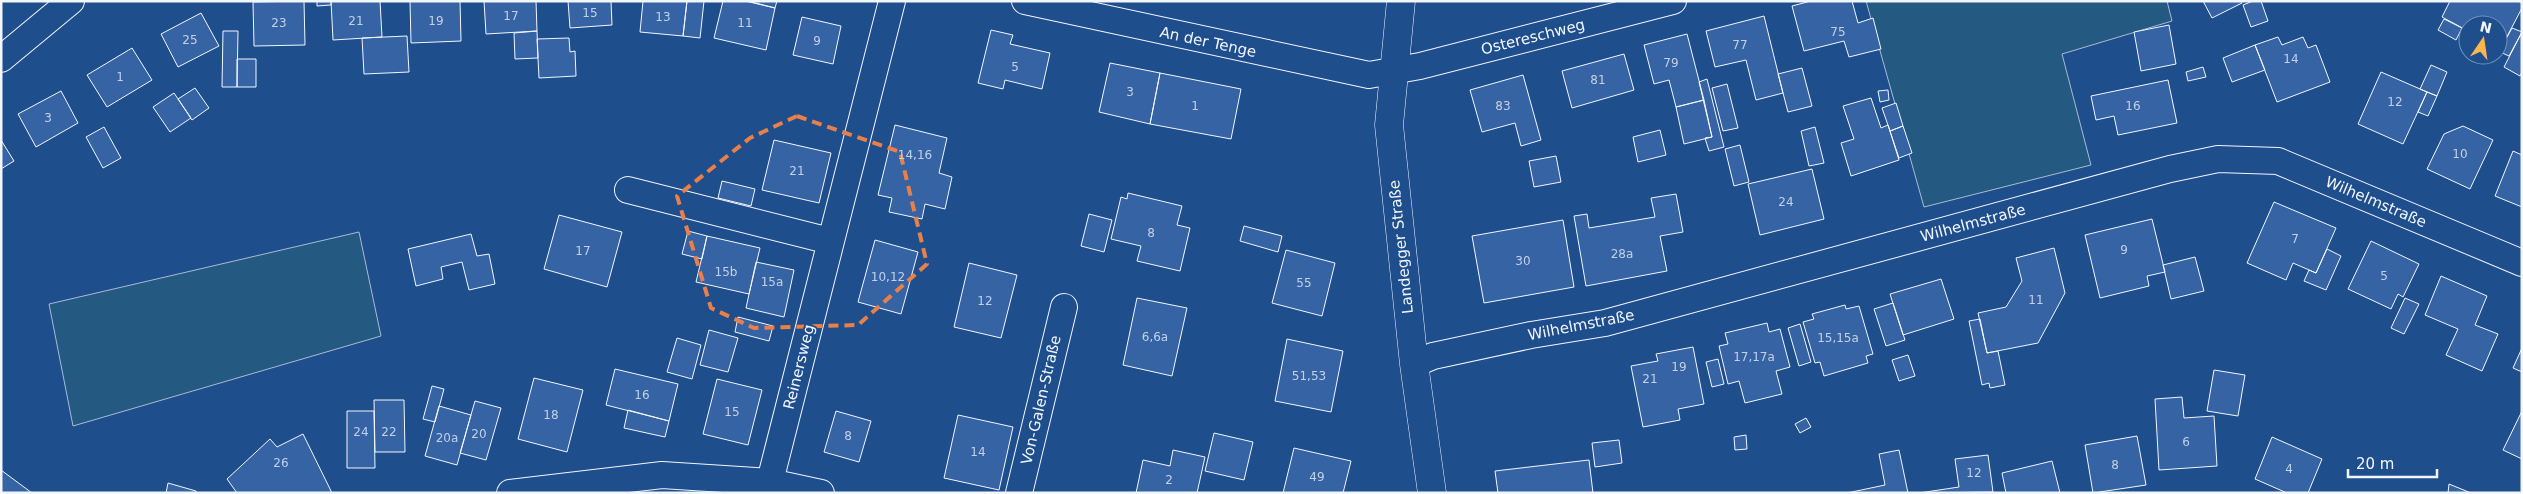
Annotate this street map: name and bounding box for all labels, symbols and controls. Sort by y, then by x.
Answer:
house number: 15 [582,6,598,20]
house number: 17 [503,9,519,23]
house number: 13 [655,10,671,24]
house number: 21 [348,14,364,28]
house number: 19 [428,14,444,28]
street label: Ostereschweg [1479,15,1587,59]
north arrow [2458,15,2508,65]
house number: 23 [271,16,287,30]
house number: 11 [737,16,753,30]
text: N [2478,18,2493,36]
street label: An der Tenge [1158,23,1258,61]
house number: 75 [1830,25,1846,39]
house number: 25 [182,33,198,47]
house number: 9 [813,34,821,48]
house number: 77 [1732,38,1748,52]
house number: 14 [2283,52,2299,66]
house number: 79 [1663,56,1679,70]
house number: 5 [1011,60,1019,74]
house number: 1 [116,70,124,84]
house number: 81 [1590,73,1606,87]
house number: 3 [1126,85,1134,99]
house number: 12 [2387,95,2403,109]
house number: 1 [1191,99,1199,113]
house number: 83 [1495,99,1511,113]
house number: 16 [2125,99,2141,113]
house number: 3 [44,111,52,125]
house number: 10 [2452,147,2468,161]
house number: 14,16 [898,148,932,162]
house number: 21 [789,164,805,178]
street label: Wilhelmstraße [2323,173,2429,231]
street label: Landegger Straße [1385,179,1417,315]
house number: 24 [1778,195,1794,209]
street label: Wilhelmstraße [1918,200,2028,246]
house number: 8 [1147,226,1155,240]
house number: 7 [2291,232,2299,246]
house number: 9 [2120,243,2128,257]
house number: 17 [575,244,591,258]
house number: 28a [1611,247,1633,261]
house number: 30 [1515,254,1531,268]
house number: 15b [715,265,737,279]
house number: 5 [2380,269,2388,283]
house number: 10,12 [871,270,905,284]
house number: 15a [761,275,783,289]
house number: 55 [1296,276,1312,290]
house number: 11 [2028,293,2044,307]
house number: 12 [977,294,993,308]
street label: Wilhelmstraße [1526,306,1636,344]
street label: Reinersweg [780,323,818,411]
house number: 6,6a [1142,330,1168,344]
house number: 15,15a [1817,331,1859,345]
street label: Von-Galen-Straße [1017,334,1065,466]
house number: 17,17a [1733,350,1775,364]
house number: 19 [1671,360,1687,374]
house number: 51,53 [1292,369,1326,383]
house number: 21 [1642,372,1658,386]
house number: 16 [634,388,650,402]
house number: 15 [724,405,740,419]
house number: 18 [543,408,559,422]
house number: 24 [353,425,369,439]
house number: 22 [381,425,397,439]
house number: 20 [471,427,487,441]
house number: 8 [844,429,852,443]
house number: 20a [436,431,458,445]
house number: 6 [2182,435,2190,449]
house number: 14 [970,445,986,459]
scale bar [2348,446,2437,478]
text: 20 m [2356,455,2394,473]
house number: 26 [273,456,289,470]
house number: 8 [2111,458,2119,472]
house number: 4 [2285,462,2293,476]
house number: 12 [1966,466,1982,480]
house number: 49 [1309,470,1325,484]
house number: 2 [1165,473,1173,487]

